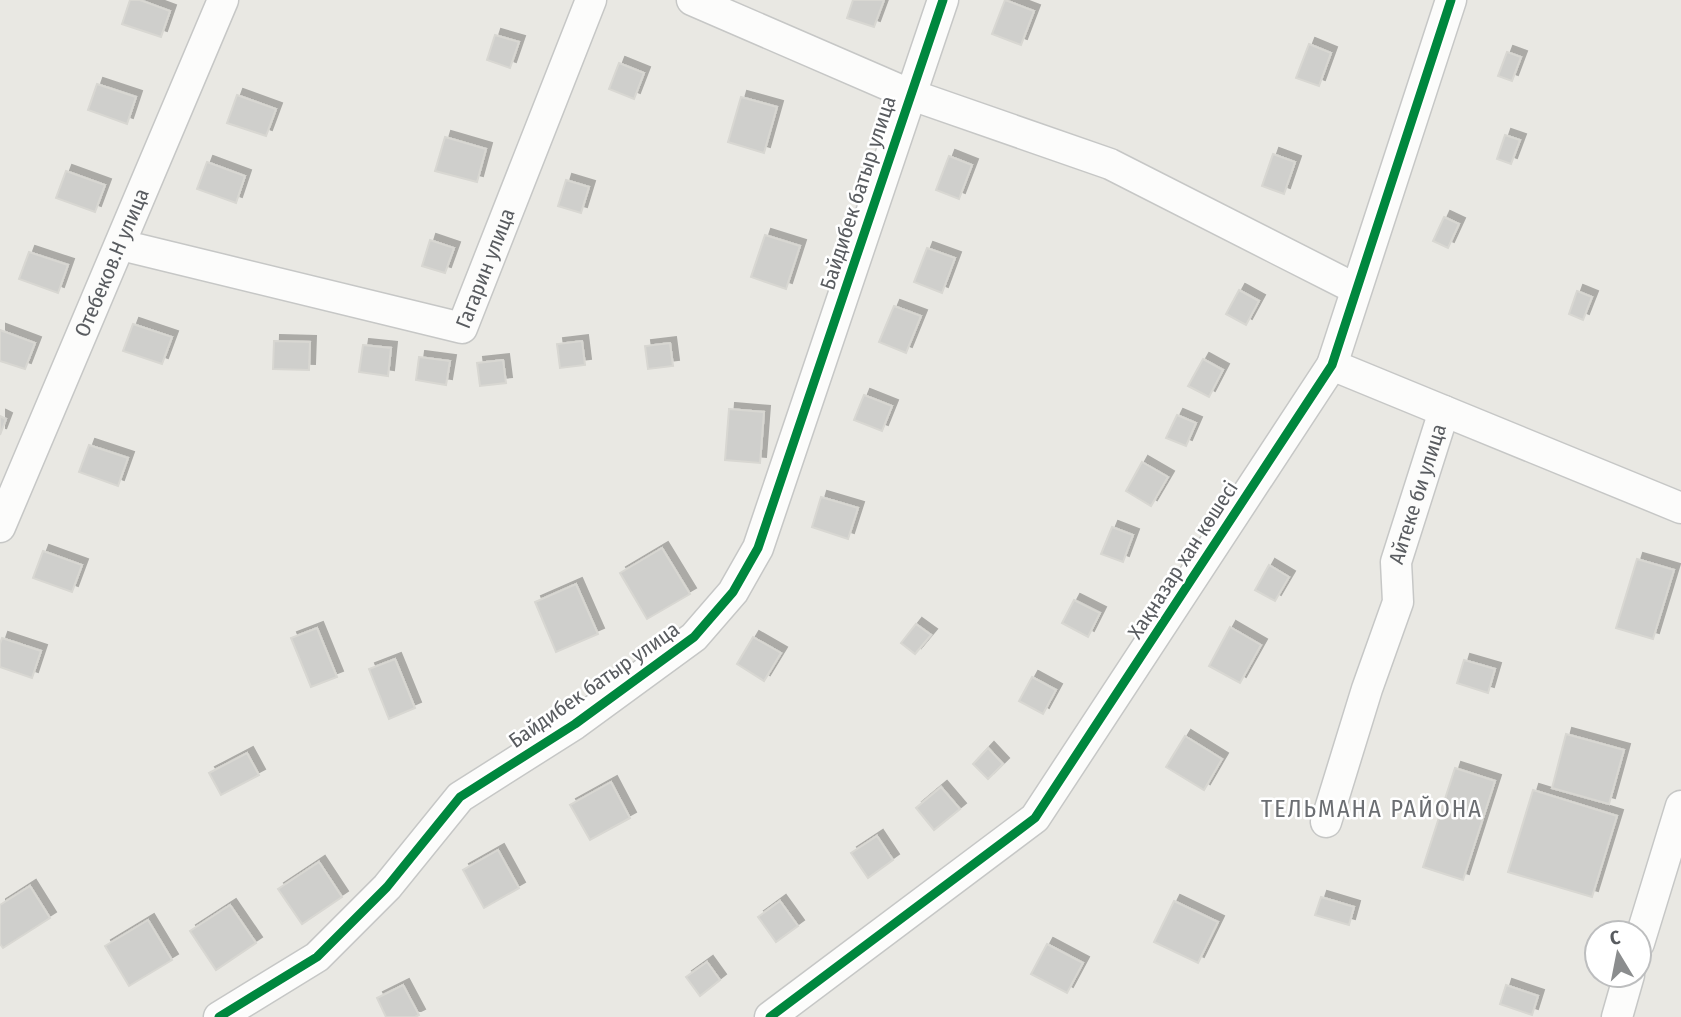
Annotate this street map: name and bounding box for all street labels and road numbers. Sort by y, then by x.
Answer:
street label: Байдибек батыр улица [814,93,902,293]
street label: Отебеков.Н улица [69,184,155,341]
street label: Гагарин улица [450,205,521,332]
street label: Айтеке би улица [1383,421,1452,567]
street label: Хақназар хан көшесі [1122,476,1244,644]
street label: Байдибек батыр улица [504,616,684,754]

